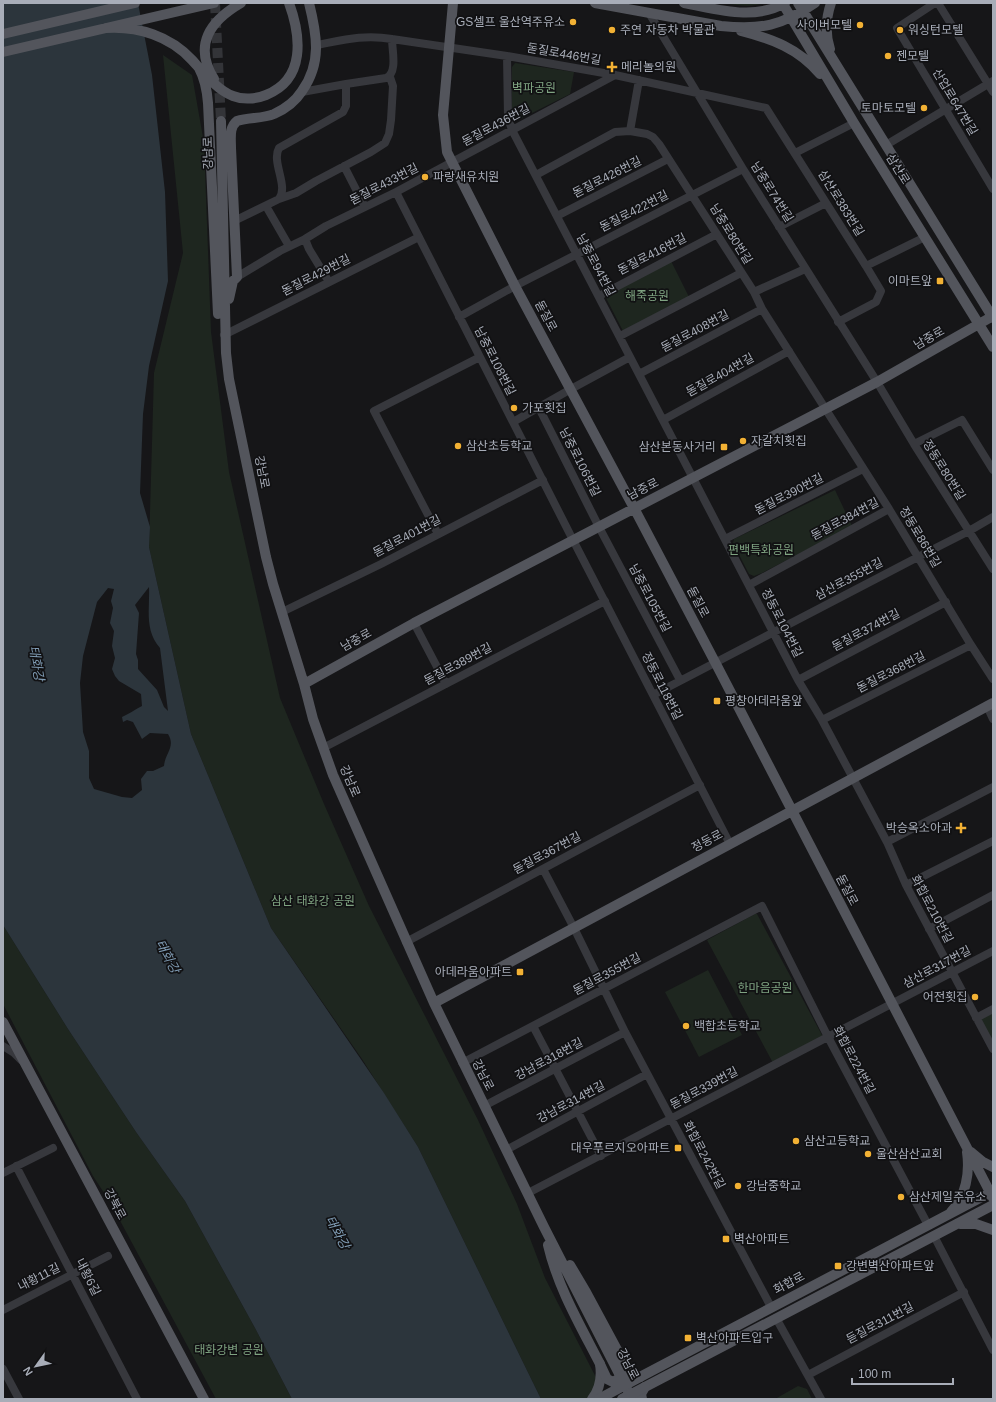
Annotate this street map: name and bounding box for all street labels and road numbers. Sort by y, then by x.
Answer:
street label: 돋질로446번길 [526,41,602,67]
street label: 산업로647번길 [930,66,980,138]
street label: 돋질로436번길 [459,101,533,149]
street label: 강남로 [201,136,215,170]
street label: 삼산로 [883,151,913,187]
street label: 돋질로426번길 [570,154,644,200]
street label: 남중로74번길 [748,159,796,225]
street label: 돋질로433번길 [347,161,421,207]
street label: 삼산로383번길 [815,167,867,239]
street label: 돋질로422번길 [597,188,671,234]
street label: 남중로80번길 [707,201,755,267]
street label: 남중로94번길 [574,231,618,299]
street label: 돋질로416번길 [615,231,689,277]
street label: 돋질로429번길 [279,252,353,298]
street label: 돋질로 [532,298,560,334]
street label: 돋질로408번길 [658,307,732,355]
street label: 남중로108번길 [472,324,518,398]
street label: 남중로 [911,324,947,352]
street label: 돋질로404번길 [684,351,756,399]
street label: 남중로106번길 [557,425,603,499]
street label: 정동로80번길 [920,437,968,503]
street label: 강남로 [252,454,272,490]
street label: 돋질로390번길 [752,471,826,517]
street label: 남중로 [625,475,661,503]
street label: 돋질로384번길 [808,495,882,543]
street label: 정동로86번길 [896,504,944,570]
street label: 돋질로401번길 [370,512,444,560]
street label: 삼산로355번길 [812,555,886,603]
street label: 남중로105번길 [626,561,674,635]
street label: 돋질로 [684,584,712,620]
street label: 정동로104번길 [759,586,805,660]
street label: 돋질로374번길 [829,606,903,654]
street label: 남중로 [338,626,374,654]
street label: 돋질로389번길 [421,640,495,688]
street label: 돋질로368번길 [854,649,928,695]
street label: 정동로118번길 [639,650,685,722]
street label: 강남로 [337,763,363,799]
street label: 정동로 [689,827,725,855]
street label: 돋질로367번길 [510,829,584,877]
street label: 돋질로 [833,872,861,908]
street label: 화합로210번길 [908,872,956,946]
street label: 삼산로317번길 [900,943,974,991]
street label: 돋질로355번길 [570,950,644,998]
street label: 화합로224번길 [830,1023,878,1097]
street label: 강남로318번길 [512,1035,586,1083]
street label: 강남로 [469,1057,497,1093]
street label: 돋질로339번길 [667,1064,741,1112]
street label: 강남로314번길 [534,1078,608,1126]
street label: 화합로242번길 [680,1118,728,1192]
street label: 강북로 [101,1186,129,1222]
street label: 내황6길 [73,1256,103,1298]
street label: 내황11길 [16,1260,62,1294]
street label: 화합로 [771,1269,807,1297]
street label: 돋질로311번길 [844,1299,916,1347]
street label: 강남로 [614,1346,642,1382]

